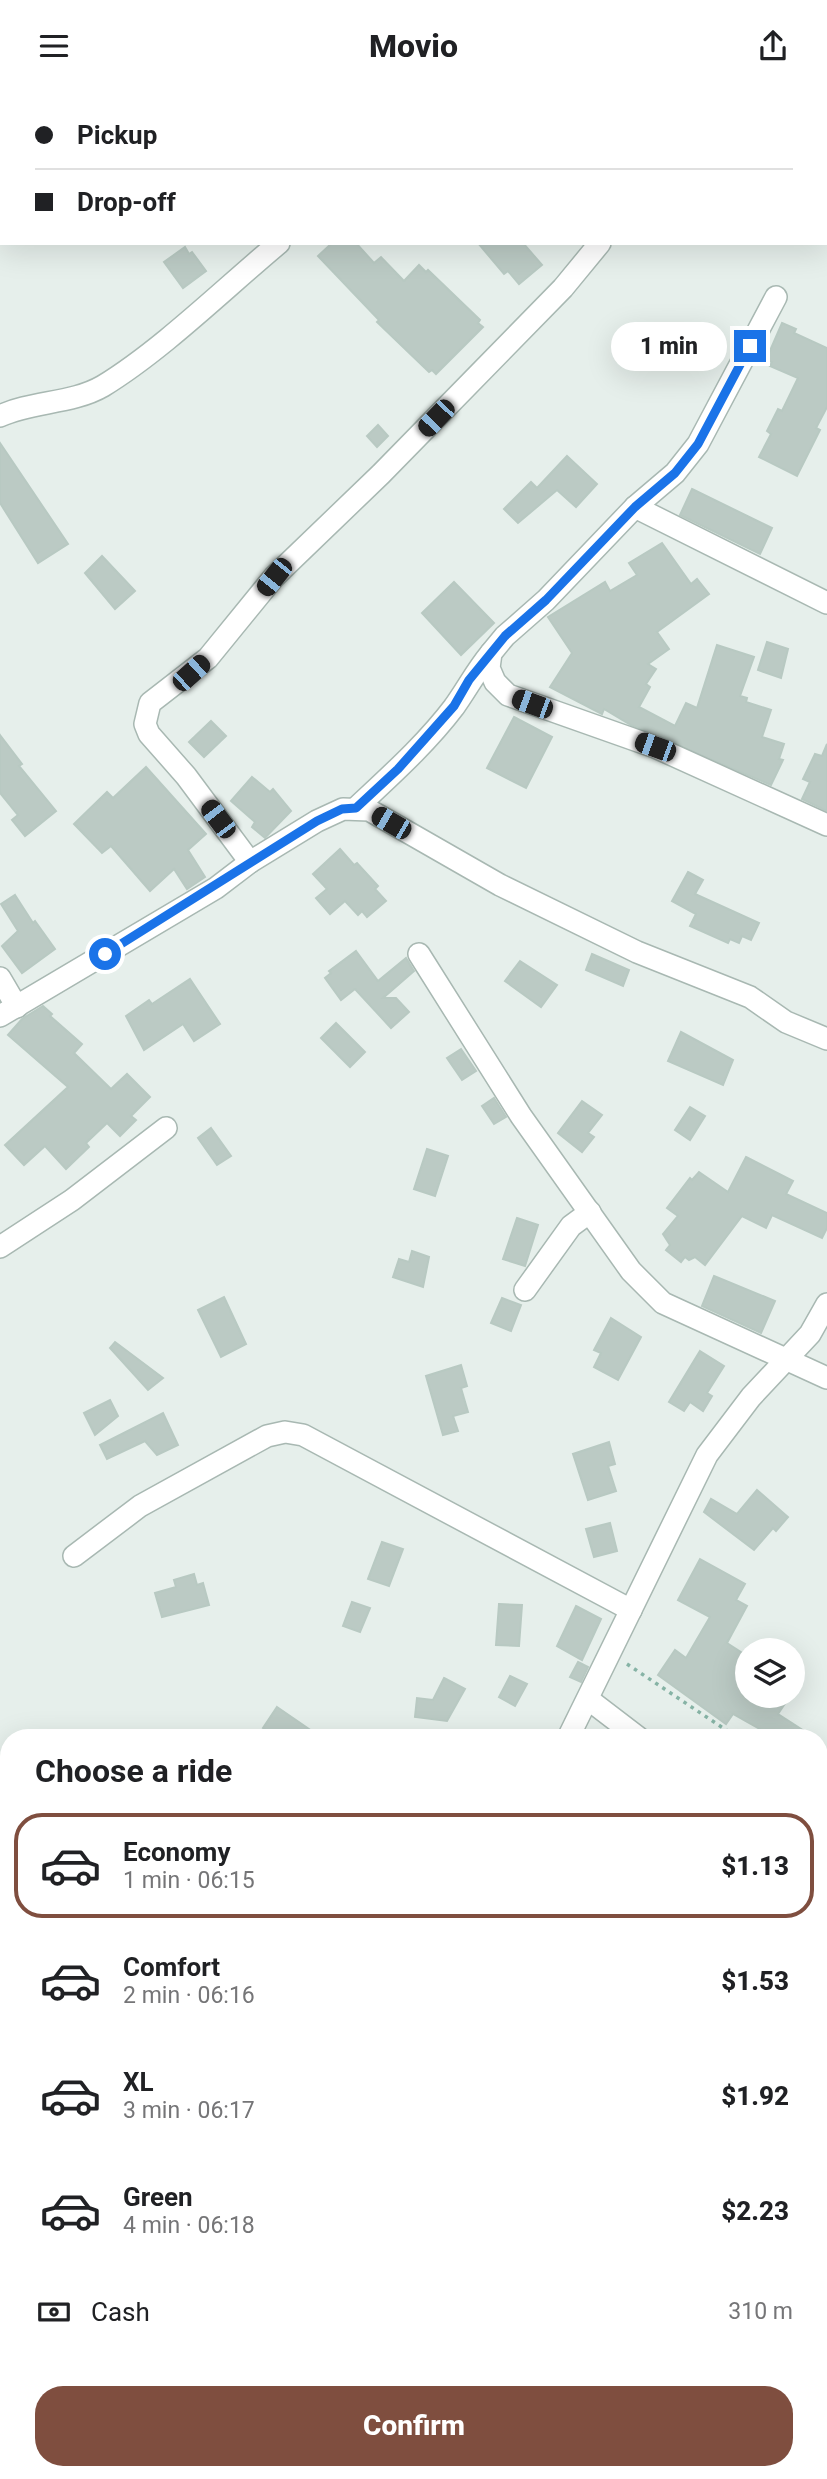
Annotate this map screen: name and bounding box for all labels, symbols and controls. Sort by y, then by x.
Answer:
icon: menu [35,27,73,65]
text: Movio [369,27,458,65]
icon: share [754,27,792,65]
text: Pickup [77,120,157,150]
text: Drop-off [77,187,176,217]
callout: 1 min [610,321,726,371]
route end [734,330,766,362]
text: 1 min [640,333,698,360]
car [414,396,459,440]
car [253,554,296,600]
car [169,651,214,695]
car [509,687,556,721]
car [632,730,679,764]
car [197,796,240,842]
car [368,803,415,843]
route start [89,938,121,970]
map controls [735,1638,805,1708]
button: layers [735,1638,805,1708]
text: Choose a ride [35,1752,232,1790]
icon: car [39,1834,102,1897]
text: Economy [123,1837,230,1867]
text: $1.13 [721,1851,789,1881]
text: 1 min · 06:15 [123,1867,255,1894]
icon: car [39,1949,102,2012]
text: Comfort [123,1952,220,1982]
text: $1.53 [721,1966,789,1996]
text: 2 min · 06:16 [123,1982,255,2009]
icon: car [39,2064,102,2127]
text: XL [123,2067,154,2097]
text: $1.92 [721,2081,789,2111]
text: 3 min · 06:17 [123,2097,255,2124]
icon: car [39,2179,102,2242]
text: Green [123,2182,193,2212]
text: $2.23 [721,2196,789,2226]
text: 4 min · 06:18 [123,2212,255,2239]
icon: cash [35,2293,73,2331]
text: Cash [91,2297,150,2327]
text: 310 m [728,2298,793,2325]
button: Confirm [35,2386,793,2466]

